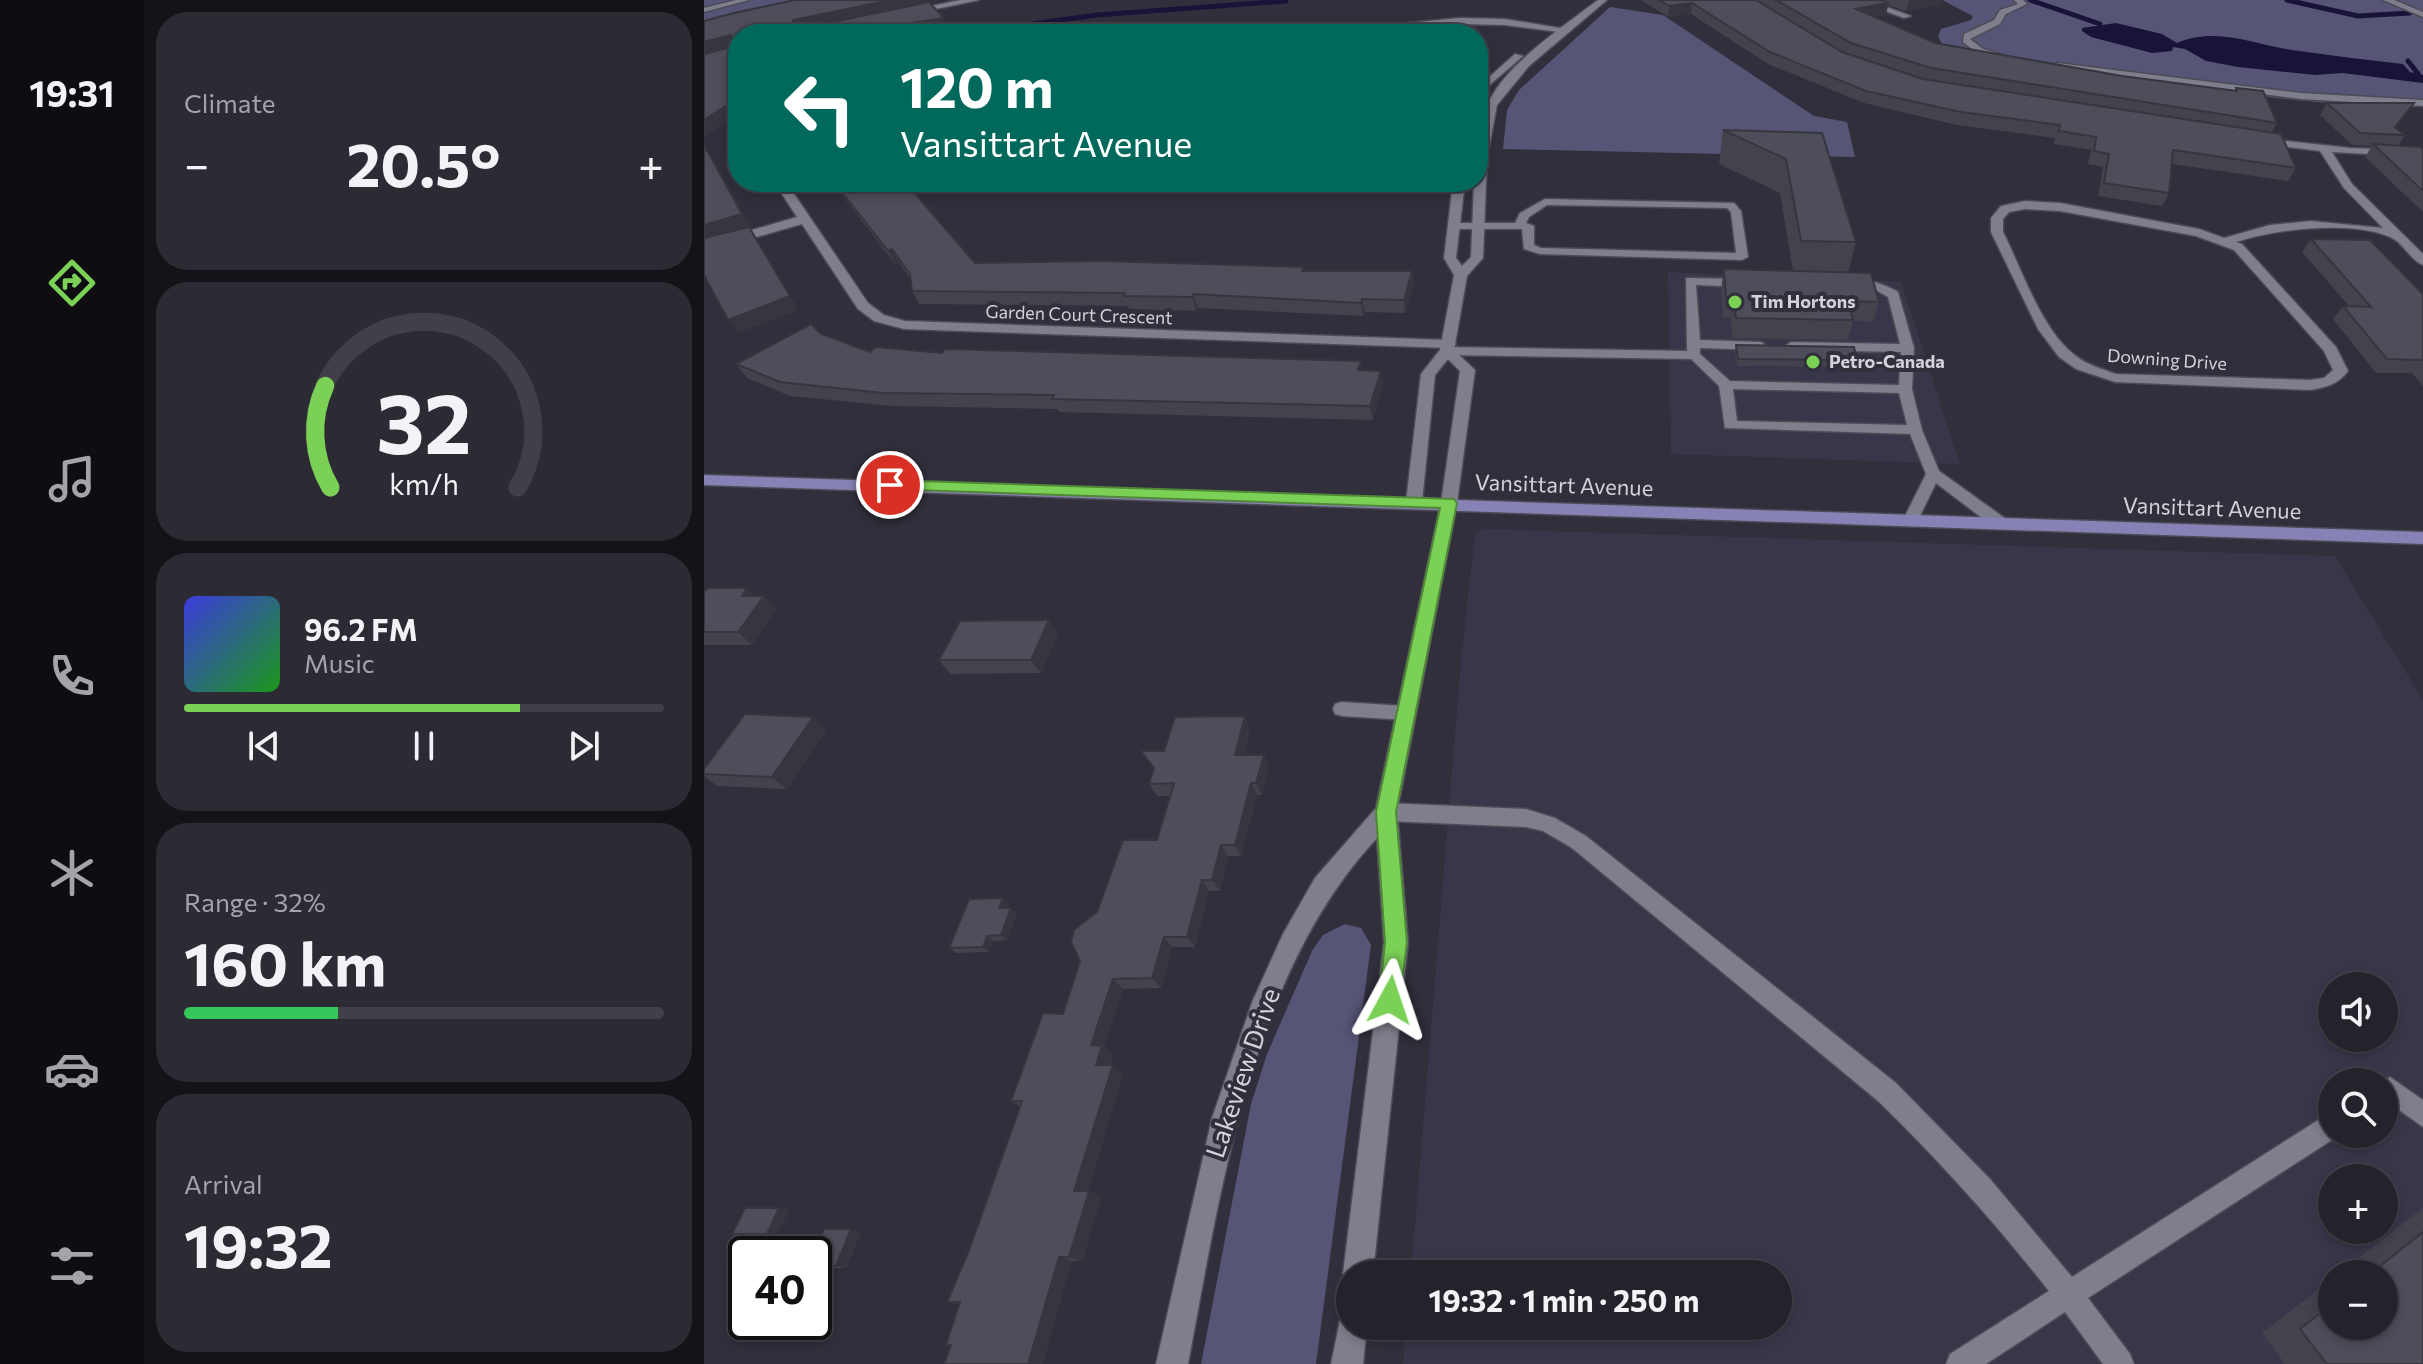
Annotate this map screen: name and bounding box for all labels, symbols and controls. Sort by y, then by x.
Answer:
text: 120 m [900,51,1054,120]
icon: left [768,56,872,160]
text: 19:31 [29,70,115,114]
text: Climate [184,87,276,118]
text: Vansittart Avenue [900,120,1192,164]
text: 20.5° [347,126,501,199]
text: − [184,136,209,190]
text: + [638,136,664,190]
icon: directions [44,255,100,311]
place label: Tim Hortons [1751,290,1856,312]
marker: Tim Hortons [1726,293,1744,311]
street label: Garden Court Crescent [985,300,1173,328]
street label: Downing Drive [2106,344,2228,374]
place label: Petro-Canada [1829,350,1945,372]
marker: Petro-Canada [1804,353,1822,371]
text: 32 [376,368,472,470]
icon: music [44,451,100,507]
pin [856,451,924,519]
icon: arrive [868,463,912,507]
text: km/h [389,466,459,501]
street label: Vansittart Avenue [1474,468,1654,501]
street label: Vansittart Avenue [2122,491,2302,524]
text: 96.2 FM [304,610,418,647]
text: Music [304,647,375,678]
icon: phone [44,648,100,704]
icon: previous [242,724,286,768]
icon: pause [402,724,446,768]
icon: next [562,724,606,768]
icon: climate [44,845,100,901]
text: Range · 32% [184,886,326,917]
text: 160 km [184,925,386,998]
position arrow [1348,958,1432,1042]
map controls [2318,972,2398,1340]
button: sound [2318,972,2398,1052]
street label: Lakeview Drive [1198,984,1285,1161]
icon: car [44,1041,100,1097]
button: search [2318,1068,2398,1148]
button: + [2318,1164,2398,1244]
text: Arrival [184,1168,263,1199]
text: 19:32 [184,1207,333,1280]
speed limit sign: 40 [728,1236,832,1340]
icon: filters [44,1238,100,1294]
button: − [2318,1260,2398,1340]
text: 19:32 · 1 min · 250 m [1429,1281,1699,1318]

